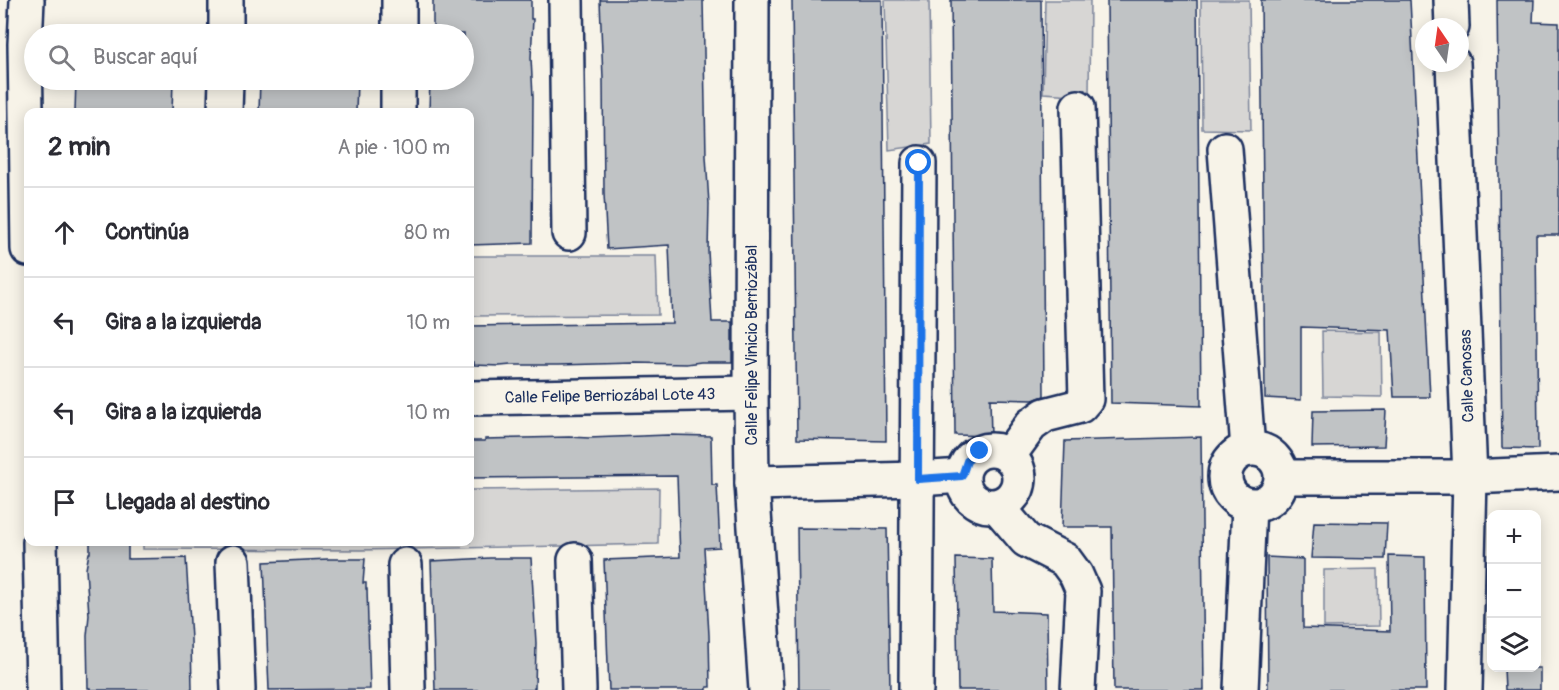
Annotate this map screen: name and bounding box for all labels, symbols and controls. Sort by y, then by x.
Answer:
north arrow [1415,18,1469,72]
search box [24,24,474,90]
icon: search [45,41,78,74]
text: Buscar aquí [93,43,198,71]
text: 2 min [48,131,110,163]
text: A pie · 100 m [337,135,450,160]
route start [905,149,931,175]
icon: ahead [48,216,81,249]
text: Continúa [105,218,189,246]
text: 80 m [404,220,450,245]
street label: Calle Felipe Vinicio Berriozábal [742,245,762,445]
icon: left [48,306,81,339]
text: Gira a la izquierda [105,308,262,336]
text: 10 m [406,310,450,335]
street label: Calle Canosas [1455,329,1479,423]
street label: Calle Felipe Berriozábal Lote 43 [504,384,716,408]
icon: left [48,396,81,429]
text: Gira a la izquierda [105,398,262,426]
text: 10 m [406,400,450,425]
route end [966,437,992,463]
icon: arrive [48,486,81,519]
text: Llegada al destino [105,488,270,516]
map controls [1487,510,1541,672]
button: + [1487,510,1541,564]
button: − [1487,564,1541,618]
button: layers [1487,618,1541,672]

